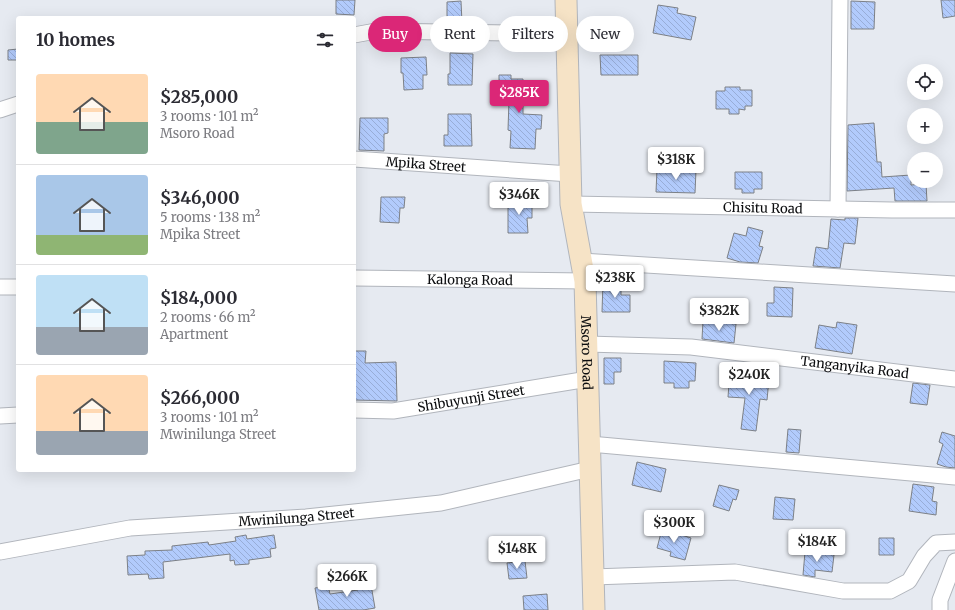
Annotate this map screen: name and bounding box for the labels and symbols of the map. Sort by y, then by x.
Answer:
pin: $285K [491,80,547,114]
pin: $318K [648,147,704,181]
street label: Mpika Street [385,153,466,176]
pin: $346K [491,182,547,216]
street label: Chisitu Road [723,199,803,217]
pin: $238K [587,265,643,299]
street label: Kalonga Road [427,271,513,289]
pin: $382K [691,298,747,332]
street label: Msoro Road [577,315,596,390]
street label: Tanganyika Road [800,352,910,382]
pin: $240K [721,362,777,396]
street label: Shibuyunji Street [416,382,526,416]
street label: Mwinilunga Street [238,504,355,530]
pin: $300K [646,510,702,544]
pin: $184K [789,529,845,563]
pin: $148K [489,536,545,570]
pin: $266K [319,564,375,598]

